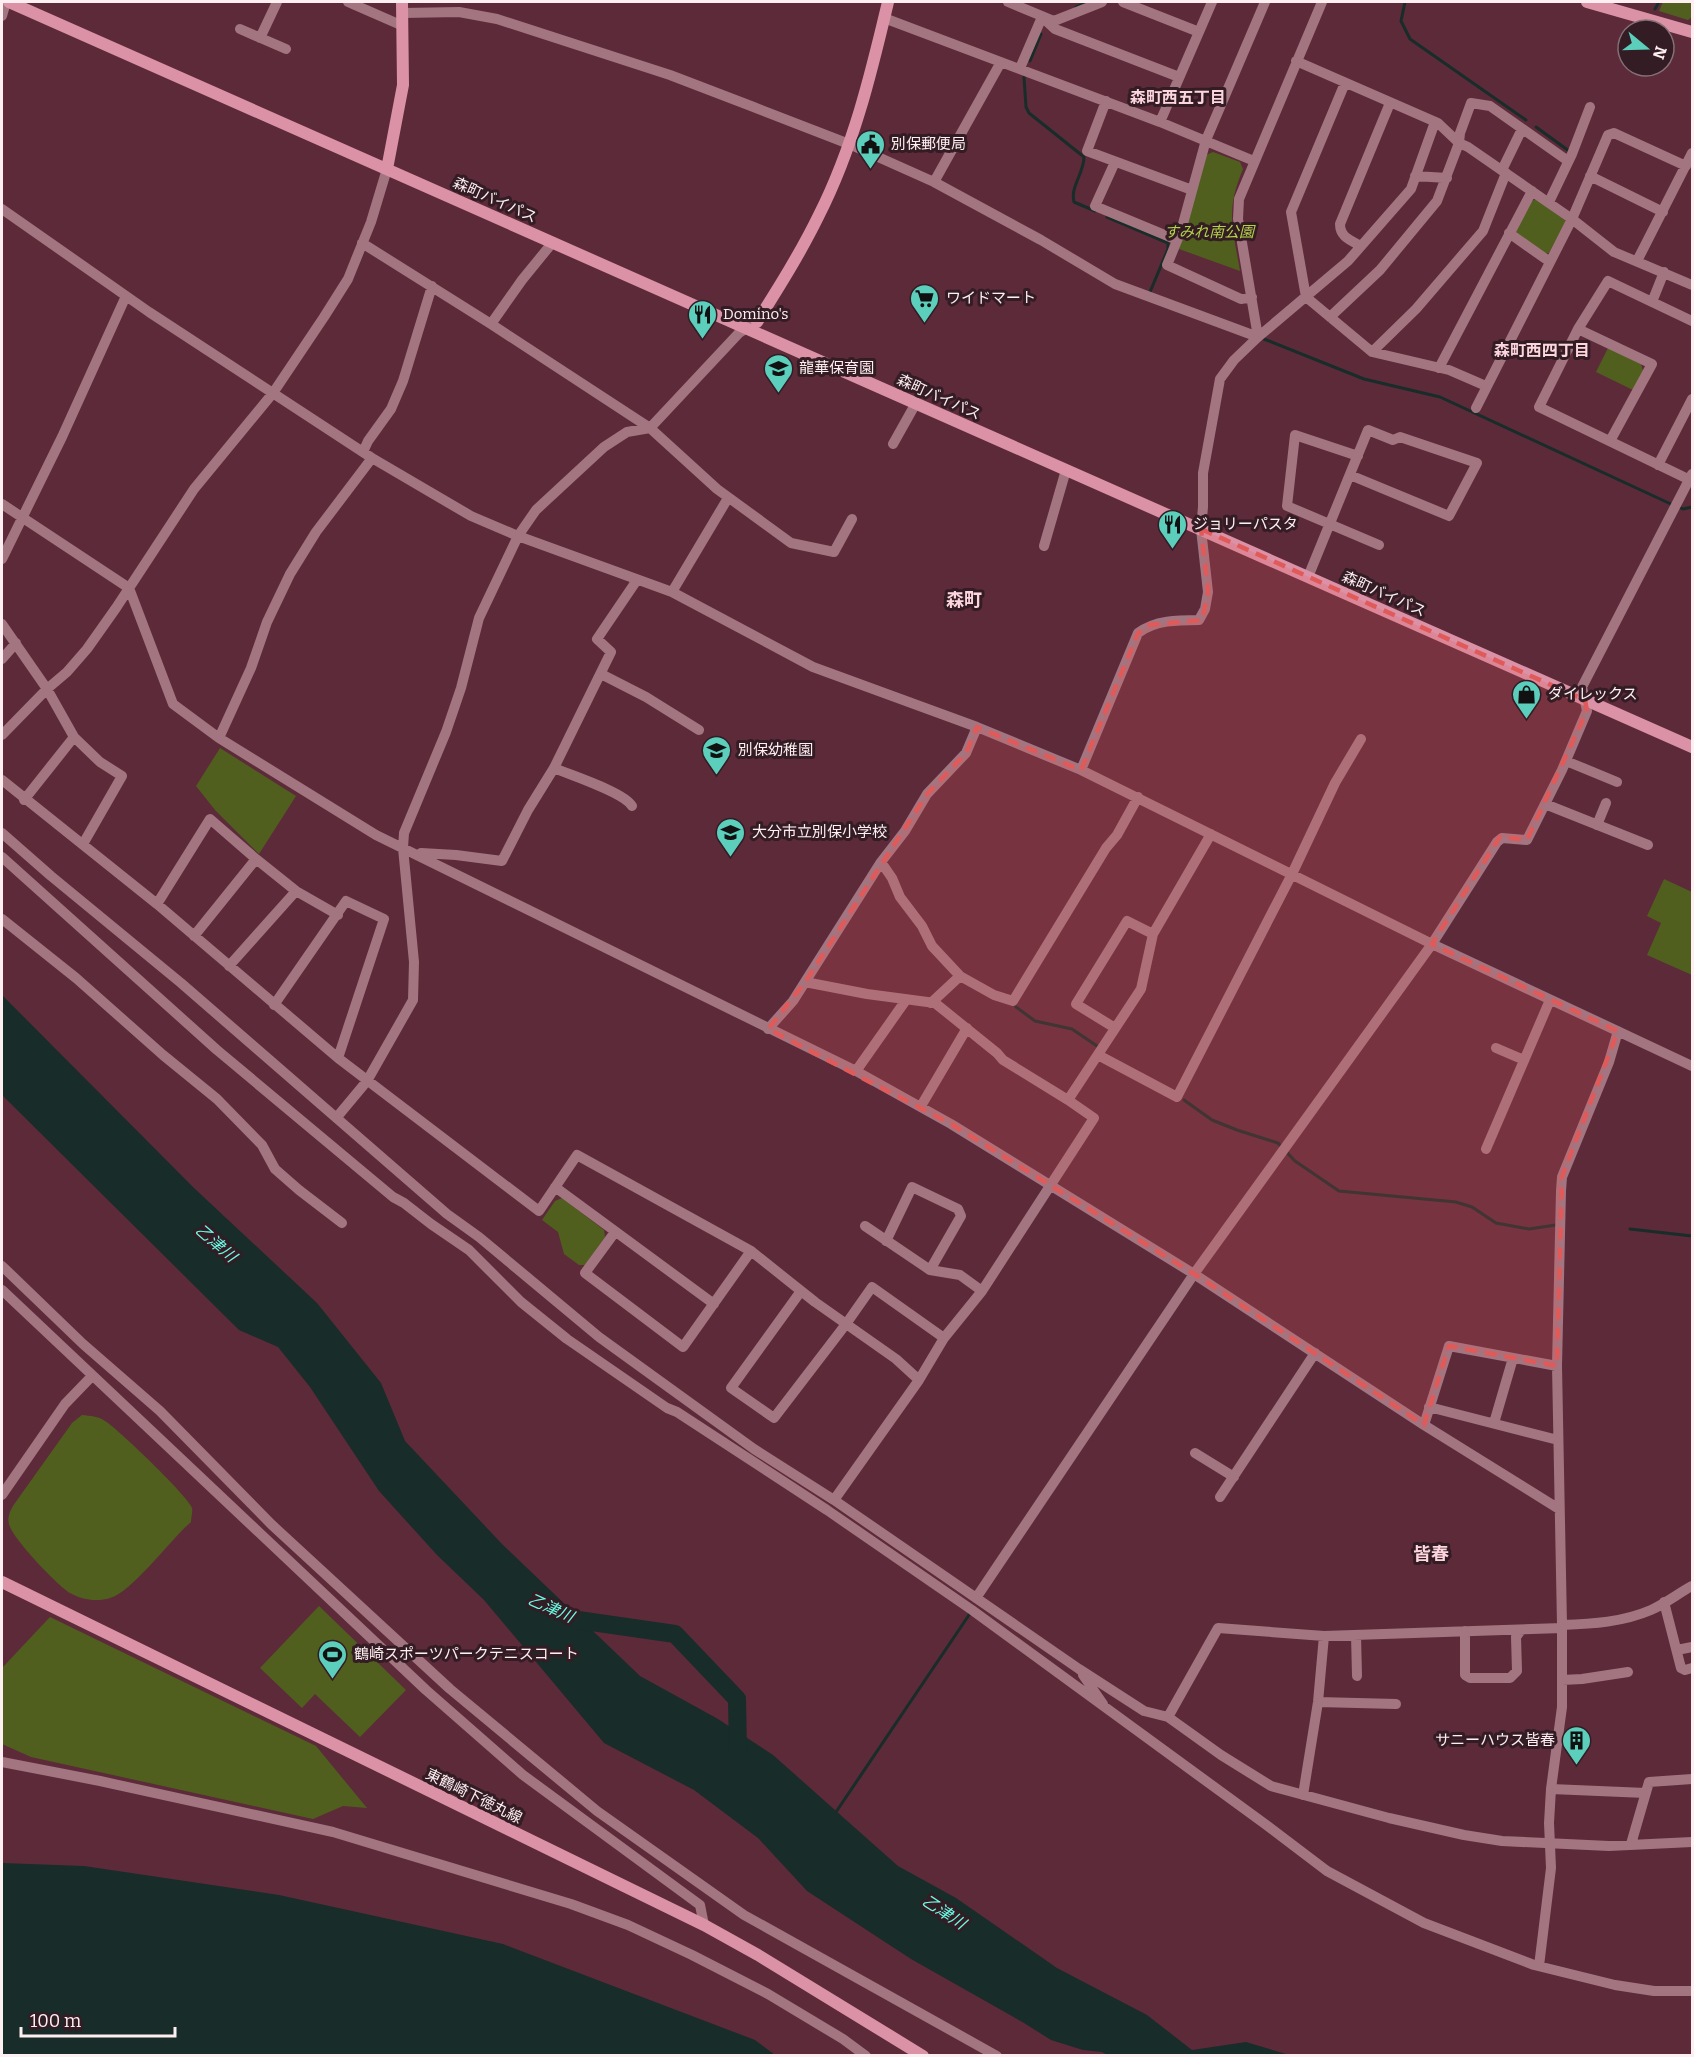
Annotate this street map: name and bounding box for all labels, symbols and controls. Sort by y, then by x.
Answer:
north arrow [1616,18,1676,78]
text: N [1649,44,1671,62]
district label: 森町西五丁目 [1130,88,1226,107]
public building icon: 別保郵便局 [854,128,886,170]
place label: 別保郵便局 [891,135,966,153]
street label: 森町バイパス [450,174,540,226]
park label: すみれ南公園 [1164,223,1256,241]
supermarket icon: ワイドマート [909,282,941,324]
place label: ワイドマート [946,289,1036,307]
restaurant icon: Domino's [686,298,718,340]
place label: Domino's [723,305,789,323]
district label: 森町西四丁目 [1494,341,1590,360]
school or university icon: 龍華保育園 [762,352,794,394]
place label: 龍華保育園 [799,359,874,377]
street label: 森町バイパス [894,371,984,423]
restaurant icon: ジョリーパスタ [1156,508,1188,550]
place label: ジョリーパスタ [1193,515,1298,533]
street label: 森町バイパス [1339,568,1429,620]
district label: 森町 [946,589,982,611]
shop icon: ダイレックス [1511,678,1543,720]
place label: ダイレックス [1548,685,1638,703]
school or university icon: 別保幼稚園 [701,734,733,776]
place label: 別保幼稚園 [738,741,813,759]
school or university icon: 大分市立別保小学校 [715,816,747,858]
place label: 大分市立別保小学校 [752,823,887,841]
water label: 乙津川 [192,1220,242,1267]
district label: 皆春 [1413,1543,1449,1565]
water label: 乙津川 [525,1590,579,1627]
sports icon: 鶴崎スポーツパークテニスコート [317,1638,349,1680]
place label: 鶴崎スポーツパークテニスコート [354,1645,579,1663]
building icon: サニーハウス皆春 [1560,1724,1592,1766]
place label: サニーハウス皆春 [1435,1731,1555,1749]
street label: 東鶴崎下徳丸線 [423,1765,525,1827]
water label: 乙津川 [919,1891,971,1934]
scale bar [21,2000,176,2038]
text: 100 m [30,2010,81,2032]

